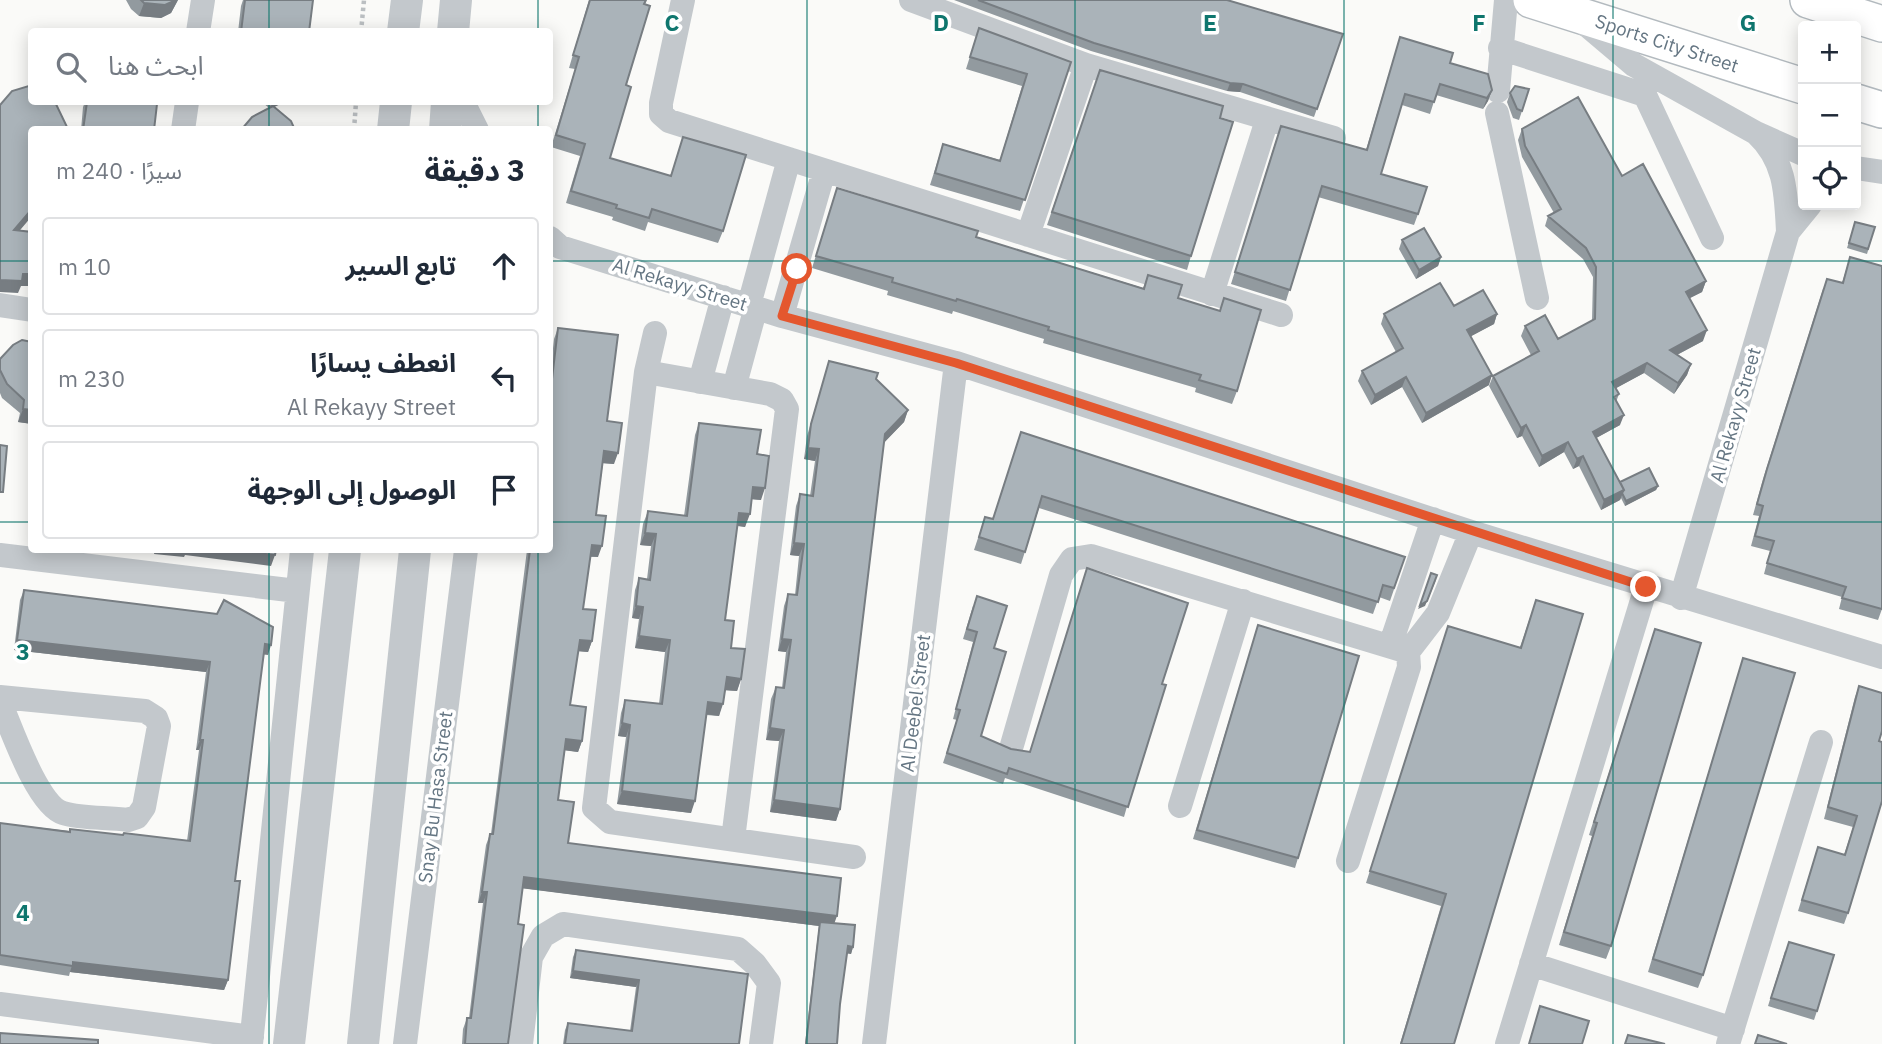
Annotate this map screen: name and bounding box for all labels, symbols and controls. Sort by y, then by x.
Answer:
text: C [665,7,680,37]
text: D [933,7,949,37]
text: E [1203,7,1217,37]
text: F [1472,7,1486,37]
text: G [1740,7,1756,37]
street label: Sports City Street [1592,8,1742,78]
map controls [1798,21,1861,210]
button: + [1798,21,1861,84]
search box [28,28,553,105]
icon: search [52,48,90,86]
text: ابحث هنا [108,48,204,82]
button: − [1798,84,1861,147]
button: locate [1798,147,1861,210]
text: 3 دقيقة [424,150,525,189]
text: سيرًا · 240 m [56,155,182,185]
icon: ahead [485,247,523,285]
text: تابع السير [346,248,456,282]
text: 10 m [58,251,111,281]
street label: Al Rekayy Street [610,252,750,316]
route start [781,253,812,284]
text: انعطف يسارًا [310,345,456,379]
street label: Al Rekayy Street [1704,345,1766,485]
icon: left [485,359,523,397]
text: 230 m [58,363,125,393]
text: Al Rekayy Street [287,391,456,421]
icon: arrive [485,471,523,509]
text: الوصول إلى الوجهة [247,472,456,506]
route end [1630,571,1661,602]
street label: Al Deebel Street [895,633,935,773]
text: 3 [16,636,30,666]
street label: Snay Bu Hasa Street [413,710,457,884]
text: 4 [16,897,30,927]

